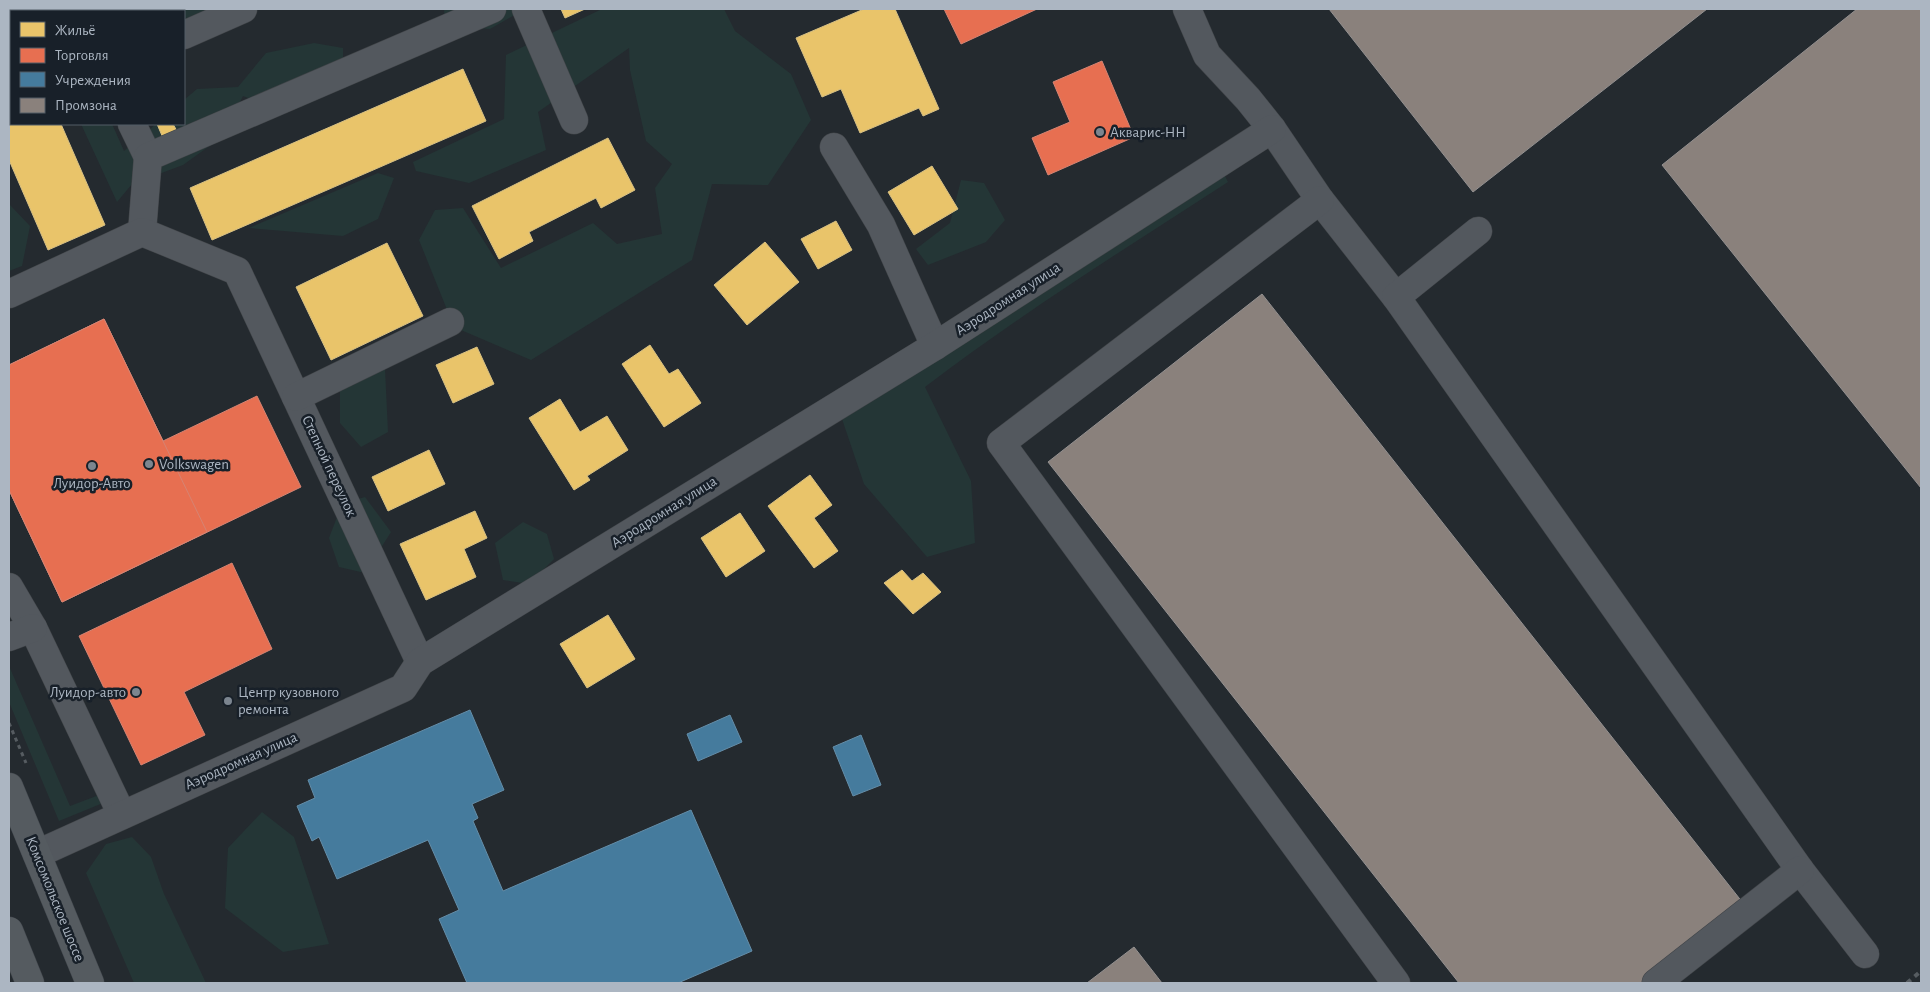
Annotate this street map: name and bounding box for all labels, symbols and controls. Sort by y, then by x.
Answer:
legend [10,10,185,125]
text: Жильё [55,23,95,38]
text: Торговля [55,48,109,63]
text: Учреждения [55,73,131,88]
text: Промзона [55,98,117,113]
place label: Акварис-НН [1110,125,1186,140]
marker: Акварис-НН [1094,126,1106,138]
street label: Аэродромная улица [953,260,1063,338]
street label: Степной переулок [299,413,359,519]
place label: Volkswagen [159,457,229,472]
marker: Volkswagen [143,458,155,470]
marker: Луидор-Авто [86,460,98,472]
street label: Аэродромная улица [609,473,720,551]
place label: Луидор-Авто [53,476,131,491]
place label: Луидор-авто [50,685,126,700]
place label: Центр кузовного ремонта [238,685,339,717]
marker: Луидор-авто [130,686,142,698]
marker: Центр кузовного ремонта [222,695,234,707]
street label: Аэродромная улица [183,729,300,793]
street label: Комсомольское шоссе [23,834,87,964]

